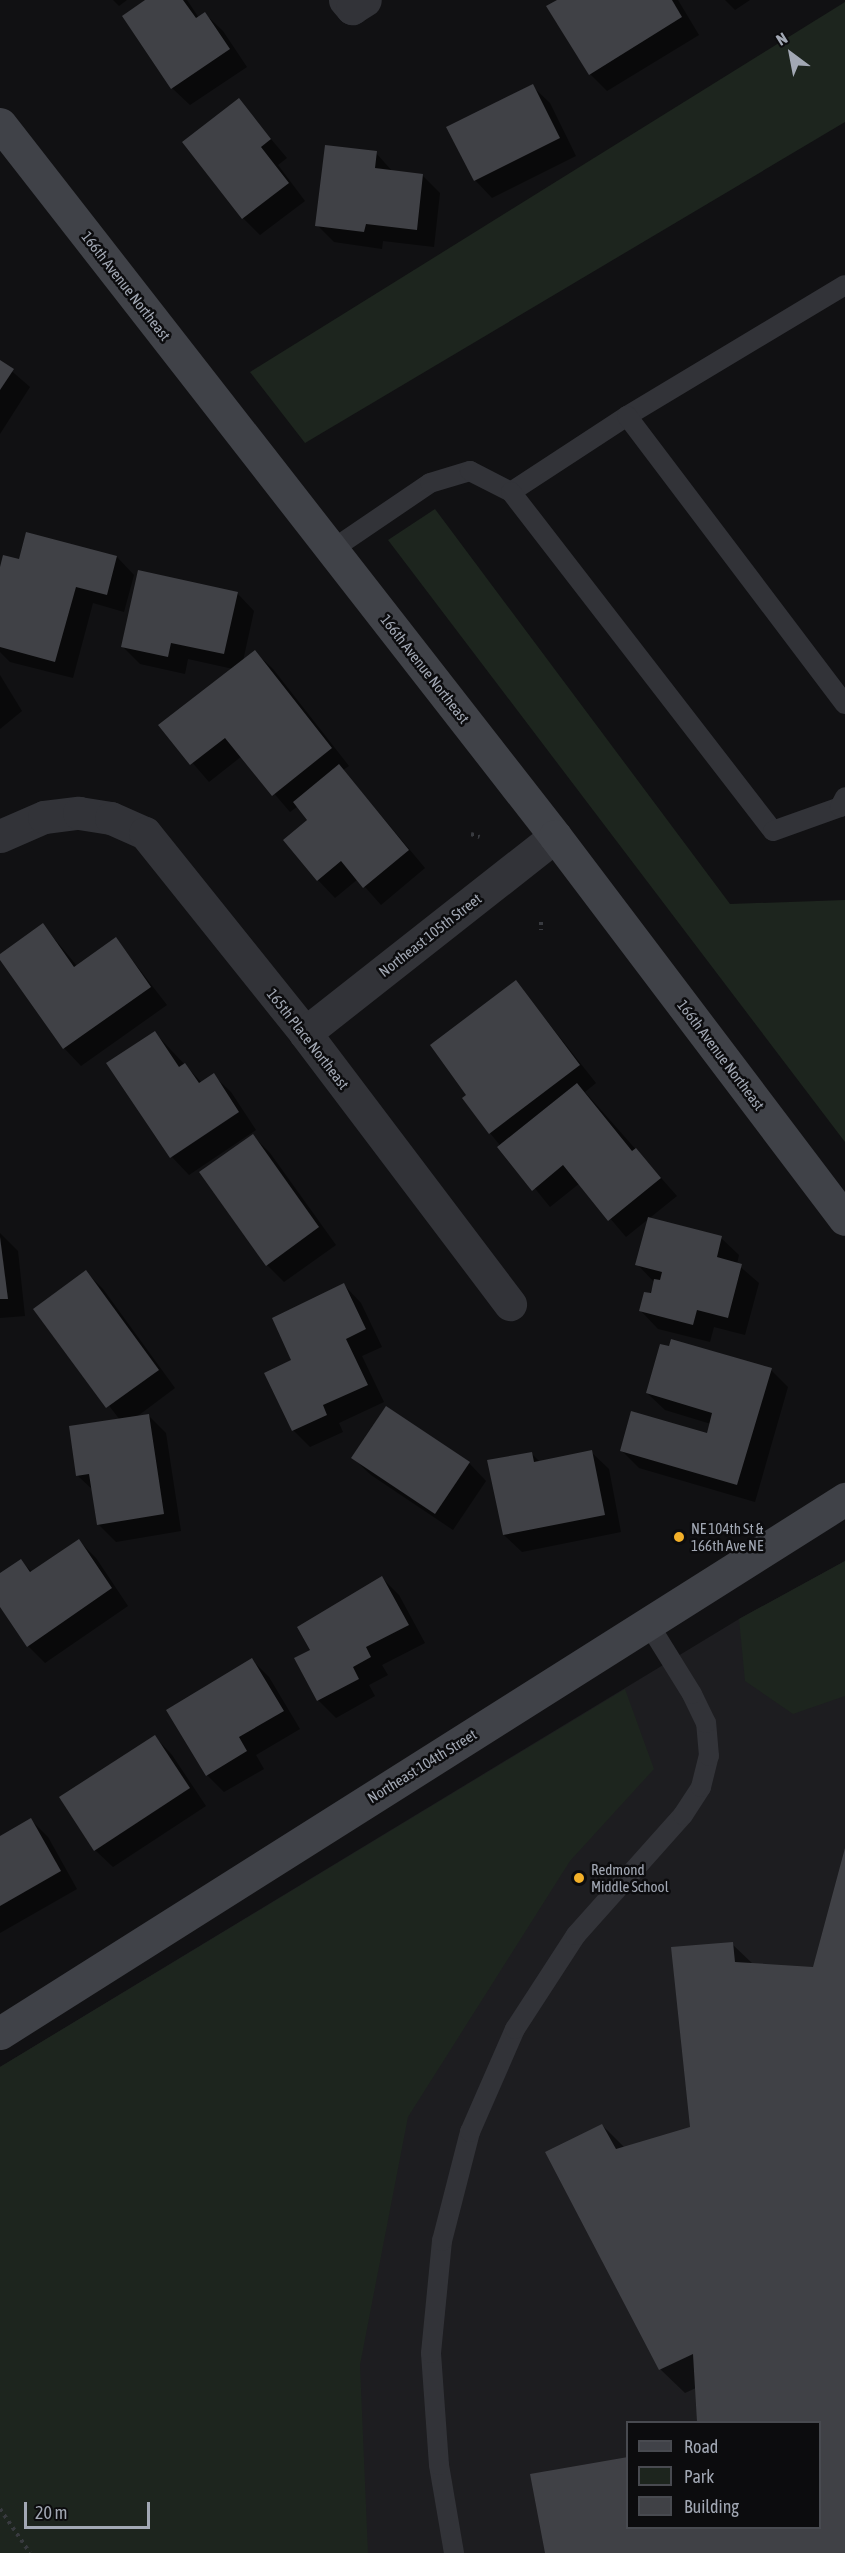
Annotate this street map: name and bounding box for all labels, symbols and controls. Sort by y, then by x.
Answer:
north arrow [761,24,821,84]
text: N [773,29,790,49]
street label: 166th Avenue Northeast [78,228,174,344]
street label: 166th Avenue Northeast [377,611,473,727]
street label: Northeast 105th Street [375,889,485,981]
street label: 165th Place Northeast [263,985,353,1093]
street label: 166th Avenue Northeast [674,996,768,1114]
place label: NE 104th St & 166th Ave NE [691,1519,764,1554]
marker: NE 104th St & 166th Ave NE [672,1530,686,1544]
street label: Northeast 104th Street [364,1725,480,1807]
place label: Redmond Middle School [591,1860,669,1895]
marker: Redmond Middle School [572,1871,586,1885]
legend [626,2421,821,2529]
text: Road [684,2436,718,2457]
text: Park [684,2466,714,2487]
scale bar [27,2490,153,2528]
text: Building [684,2496,739,2517]
text: 20 m [35,2502,67,2523]

